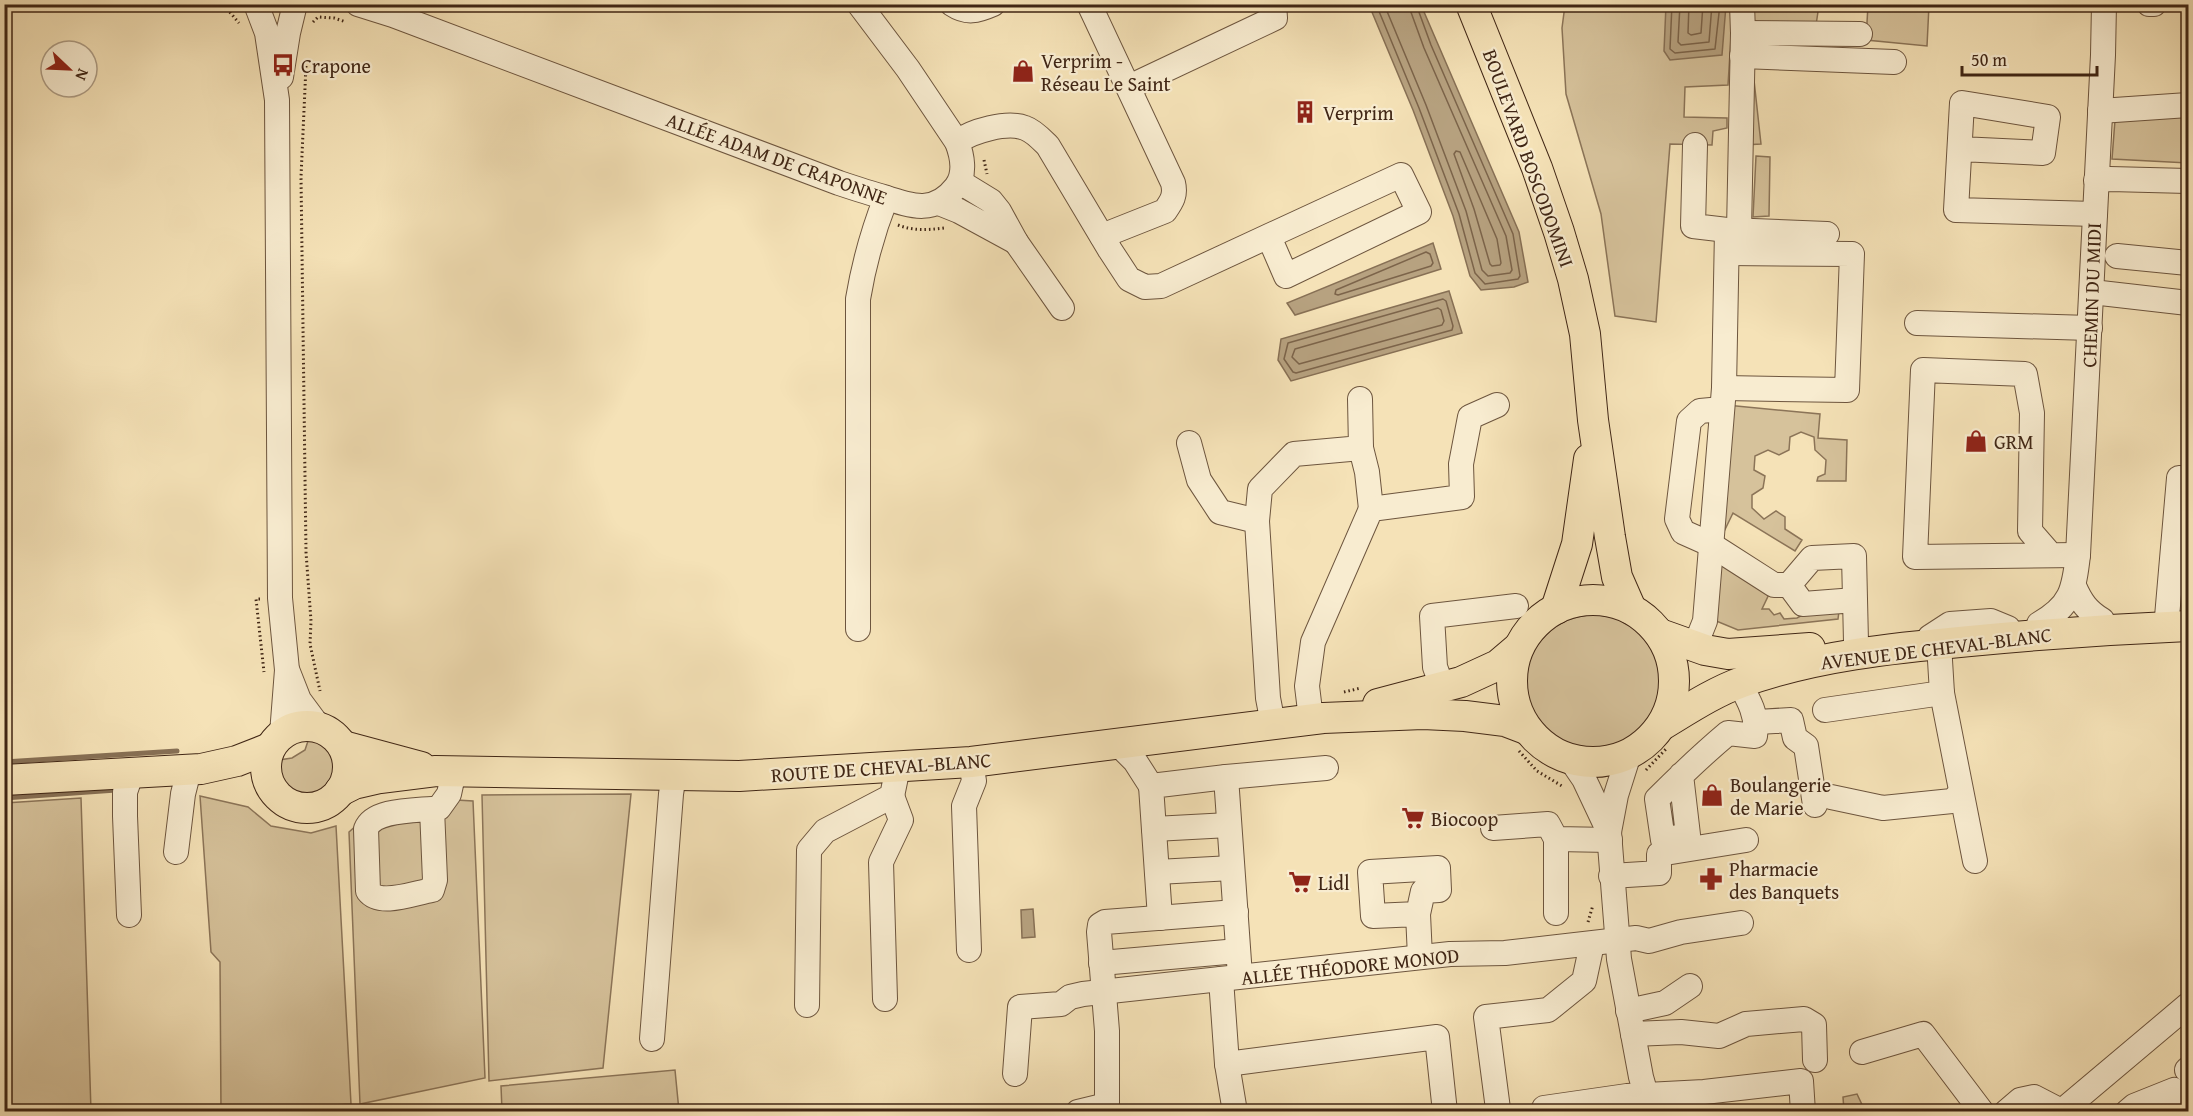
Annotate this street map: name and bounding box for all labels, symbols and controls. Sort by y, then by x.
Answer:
north arrow [39,39,99,99]
scale bar [1962,39,2097,77]
street label: BOULEVARD BOSCODOMINI [1476,45,1582,271]
place label: Verprim - Réseau Le Saint [1041,46,1171,98]
text: 50 m [1971,46,2007,73]
place label: Crapone [301,51,371,80]
bus stop icon: Crapone [270,52,296,78]
shop icon: Verprim - Réseau Le Saint [1010,58,1036,84]
text: N [70,65,96,85]
place label: Verprim [1323,98,1394,127]
building icon: Verprim [1292,99,1318,125]
street label: ALLÉE ADAM DE CRAPONNE [662,104,892,212]
street label: CHEMIN DU MIDI [2074,222,2108,368]
place label: GRM [1994,427,2034,456]
shop icon: GRM [1963,428,1989,454]
street label: AVENUE DE CHEVAL-BLANC [1819,619,2053,677]
street label: ROUTE DE CHEVAL-BLANC [770,745,992,789]
place label: Boulangerie de Marie [1730,770,1831,822]
shop icon: Boulangerie de Marie [1699,782,1725,808]
place label: Biocoop [1431,804,1498,833]
supermarket icon: Biocoop [1400,805,1426,831]
place label: Pharmacie des Banquets [1729,854,1839,906]
pharmacy icon: Pharmacie des Banquets [1698,866,1724,892]
place label: Lidl [1318,868,1350,897]
supermarket icon: Lidl [1287,869,1313,895]
street label: ALLÉE THÉODORE MONOD [1239,940,1461,992]

